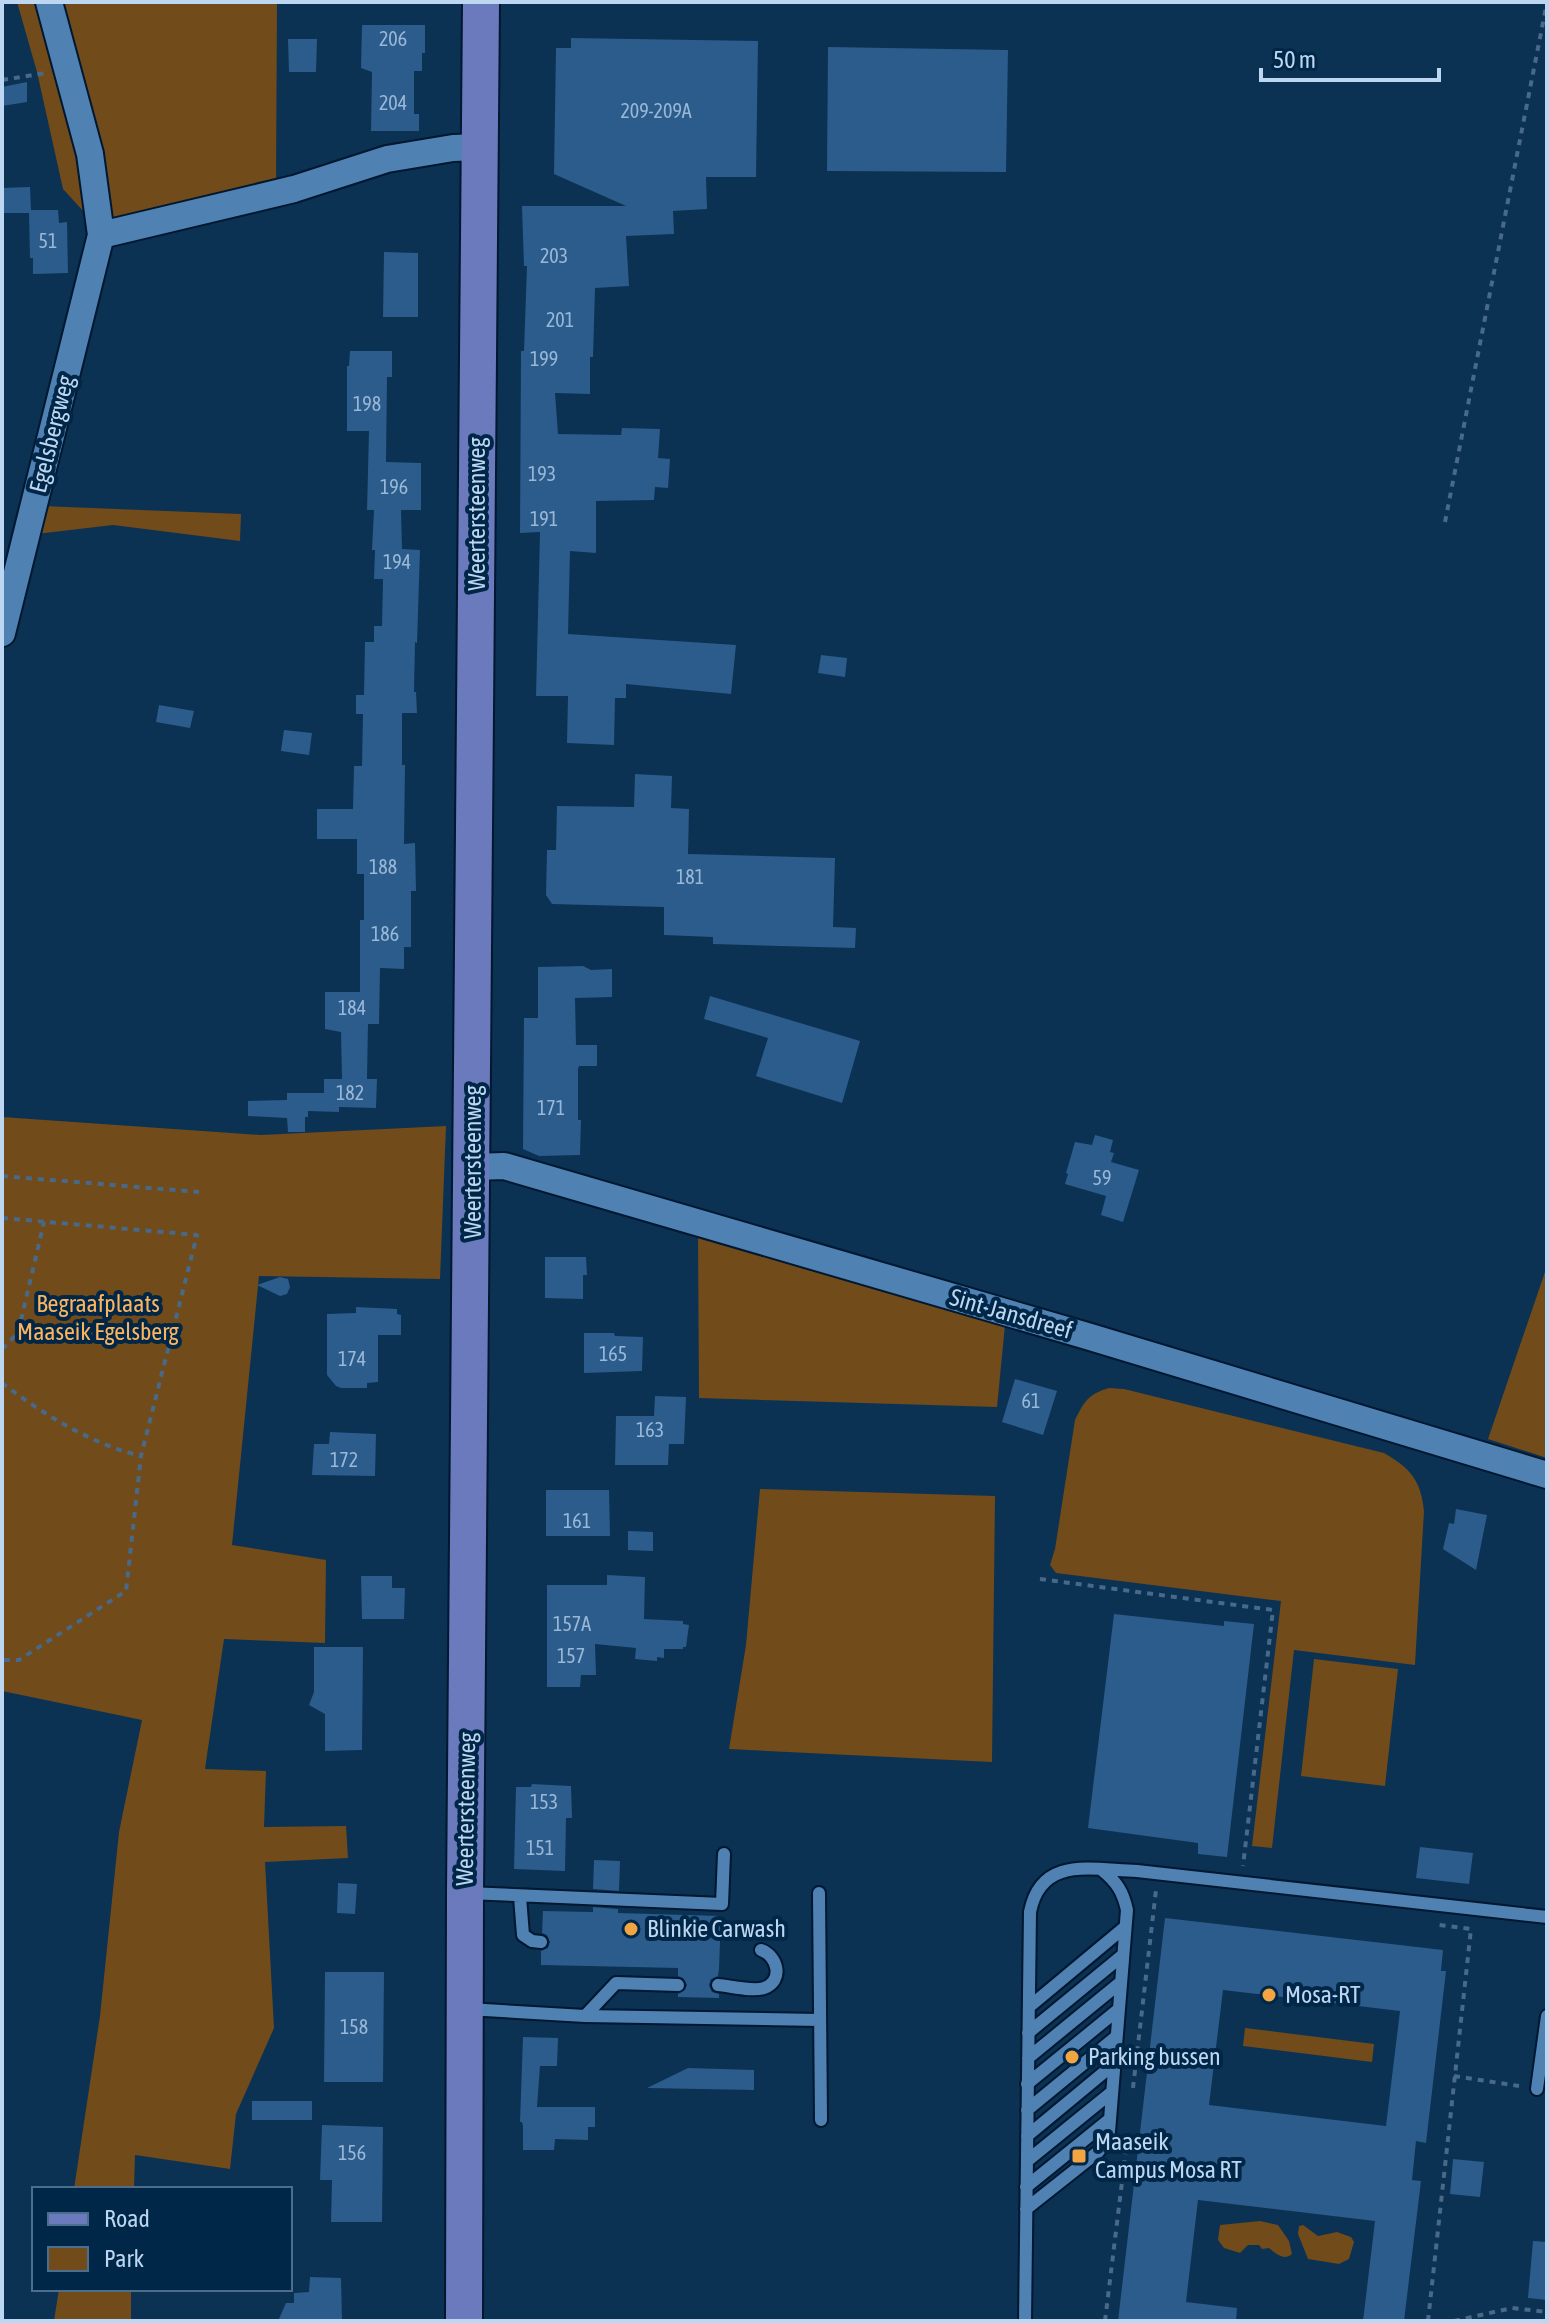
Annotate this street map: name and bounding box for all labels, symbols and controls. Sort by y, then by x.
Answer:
house number: 206 [379,27,407,50]
scale bar [1261,32,1439,82]
text: 50 m [1273,46,1316,73]
house number: 204 [379,91,407,114]
house number: 209-209A [620,99,692,122]
house number: 51 [39,229,57,252]
house number: 203 [540,244,568,267]
house number: 201 [546,308,574,331]
house number: 199 [530,347,558,370]
street label: Egelsbergweg [24,372,79,495]
house number: 198 [353,392,381,415]
street label: Weertersteenweg [463,437,490,591]
house number: 193 [528,462,556,485]
house number: 196 [380,475,408,498]
house number: 191 [530,507,558,530]
house number: 194 [383,550,411,573]
house number: 188 [369,855,397,878]
house number: 181 [676,865,704,888]
house number: 186 [371,922,399,945]
house number: 184 [338,996,366,1019]
house number: 182 [336,1081,364,1104]
street label: Weertersteenweg [459,1085,486,1239]
house number: 171 [537,1096,565,1119]
house number: 59 [1093,1166,1111,1189]
street label: Sint-Jansdreef [947,1283,1076,1344]
park label: Begraafplaats Maaseik Egelsberg [17,1290,180,1345]
house number: 165 [599,1342,627,1365]
house number: 174 [338,1347,366,1370]
house number: 61 [1022,1389,1040,1412]
house number: 163 [636,1418,664,1441]
house number: 172 [330,1448,358,1471]
house number: 161 [563,1509,591,1532]
house number: 157A [553,1612,591,1635]
house number: 157 [557,1644,585,1667]
street label: Weertersteenweg [451,1731,480,1886]
house number: 153 [530,1790,558,1813]
house number: 151 [526,1836,554,1859]
place label: Blinkie Carwash [647,1915,786,1942]
marker: Blinkie Carwash [622,1920,640,1938]
place label: Mosa-RT [1285,1981,1361,2008]
marker: Mosa-RT [1260,1986,1278,2004]
house number: 158 [340,2015,368,2038]
place label: Parking bussen [1088,2043,1221,2070]
marker: Parking bussen [1063,2048,1081,2066]
place label: Maaseik Campus Mosa RT [1095,2128,1242,2183]
house number: 156 [338,2141,366,2164]
marker: Maaseik Campus Mosa RT [1070,2147,1088,2165]
legend [32,2187,292,2291]
text: Road [104,2205,150,2232]
text: Park [104,2245,145,2272]

